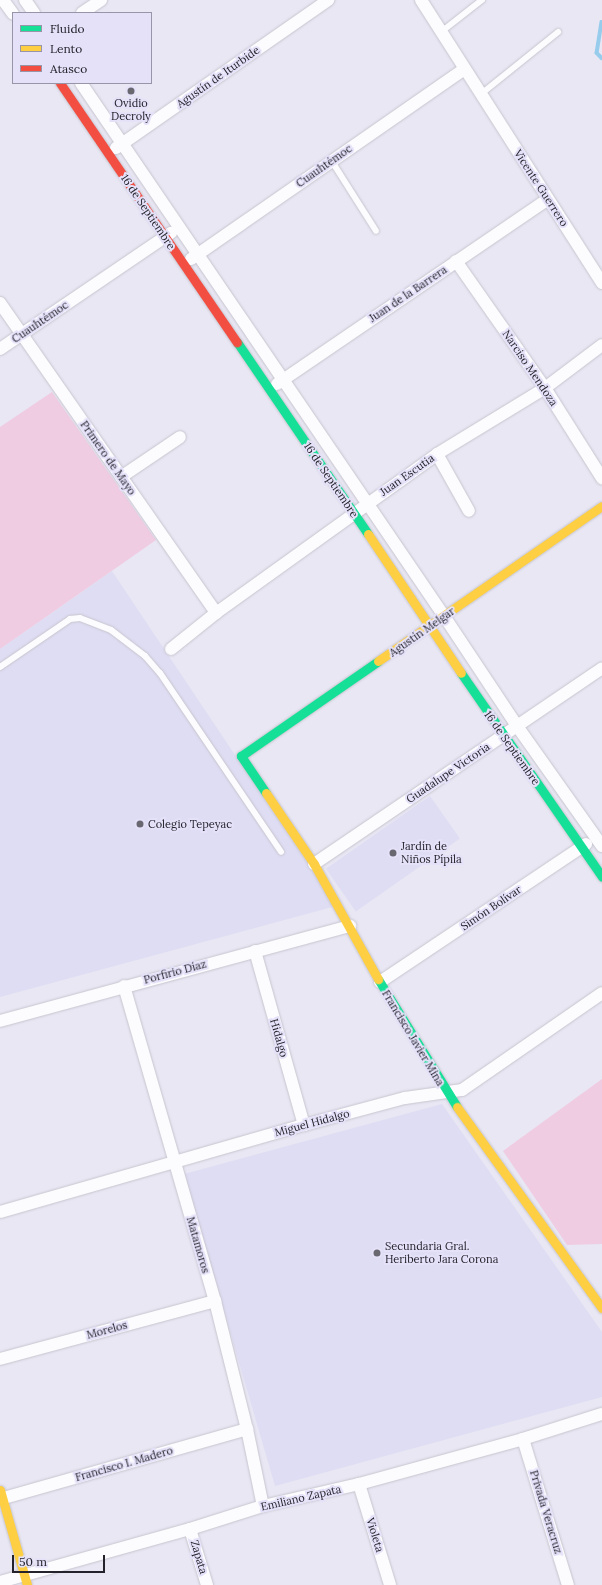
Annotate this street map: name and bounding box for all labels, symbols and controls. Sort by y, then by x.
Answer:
legend [12,12,152,84]
text: Fluido [50,21,85,36]
text: Lento [50,41,82,56]
street label: Agustín de Iturbide [174,43,262,111]
text: Atasco [50,61,87,76]
marker: Ovidio Decroly [126,86,136,96]
place label: Ovidio Decroly [111,97,151,123]
street label: Cuauhtémoc [293,142,355,190]
street label: Vicente Guerrero [511,147,571,229]
street label: 16 de Septiembre [118,172,178,252]
street label: Juan de la Barrera [367,263,449,325]
street label: Cuauhtémoc [9,298,71,346]
street label: Narciso Mendoza [500,327,560,409]
street label: Primero de Mayo [77,418,139,498]
street label: 16 de Septiembre [301,440,361,520]
street label: Juan Escutia [377,451,437,499]
street label: Agustín Melgar [387,604,457,660]
street label: 16 de Septiembre [481,708,543,788]
street label: Guadalupe Victoria [404,740,492,806]
place label: Colegio Tepeyac [148,817,232,831]
marker: Colegio Tepeyac [135,819,145,829]
place label: Jardín de Niños Pípila [401,840,462,866]
marker: Jardín de Niños Pípila [388,848,398,858]
street label: Simón Bolívar [458,883,524,933]
street label: Porfirio Díaz [142,957,208,987]
street label: Francisco Javier Mina [379,988,447,1088]
street label: Hidalgo [267,1017,291,1059]
street label: Miguel Hidalgo [273,1107,351,1139]
street label: Matamoros [184,1215,212,1275]
place label: Secundaria Gral. Heriberto Jara Corona [385,1240,498,1266]
marker: Secundaria Gral. Heriberto Jara Corona [372,1248,382,1258]
street label: Morelos [85,1318,129,1342]
street label: Francisco I. Madero [74,1444,174,1484]
street label: Privada Veracruz [527,1469,565,1555]
street label: Emiliano Zapata [260,1482,342,1514]
street label: Violeta [364,1516,386,1554]
street label: Zapata [188,1539,210,1575]
scale bar [14,1547,107,1573]
text: 50 m [19,1554,47,1569]

